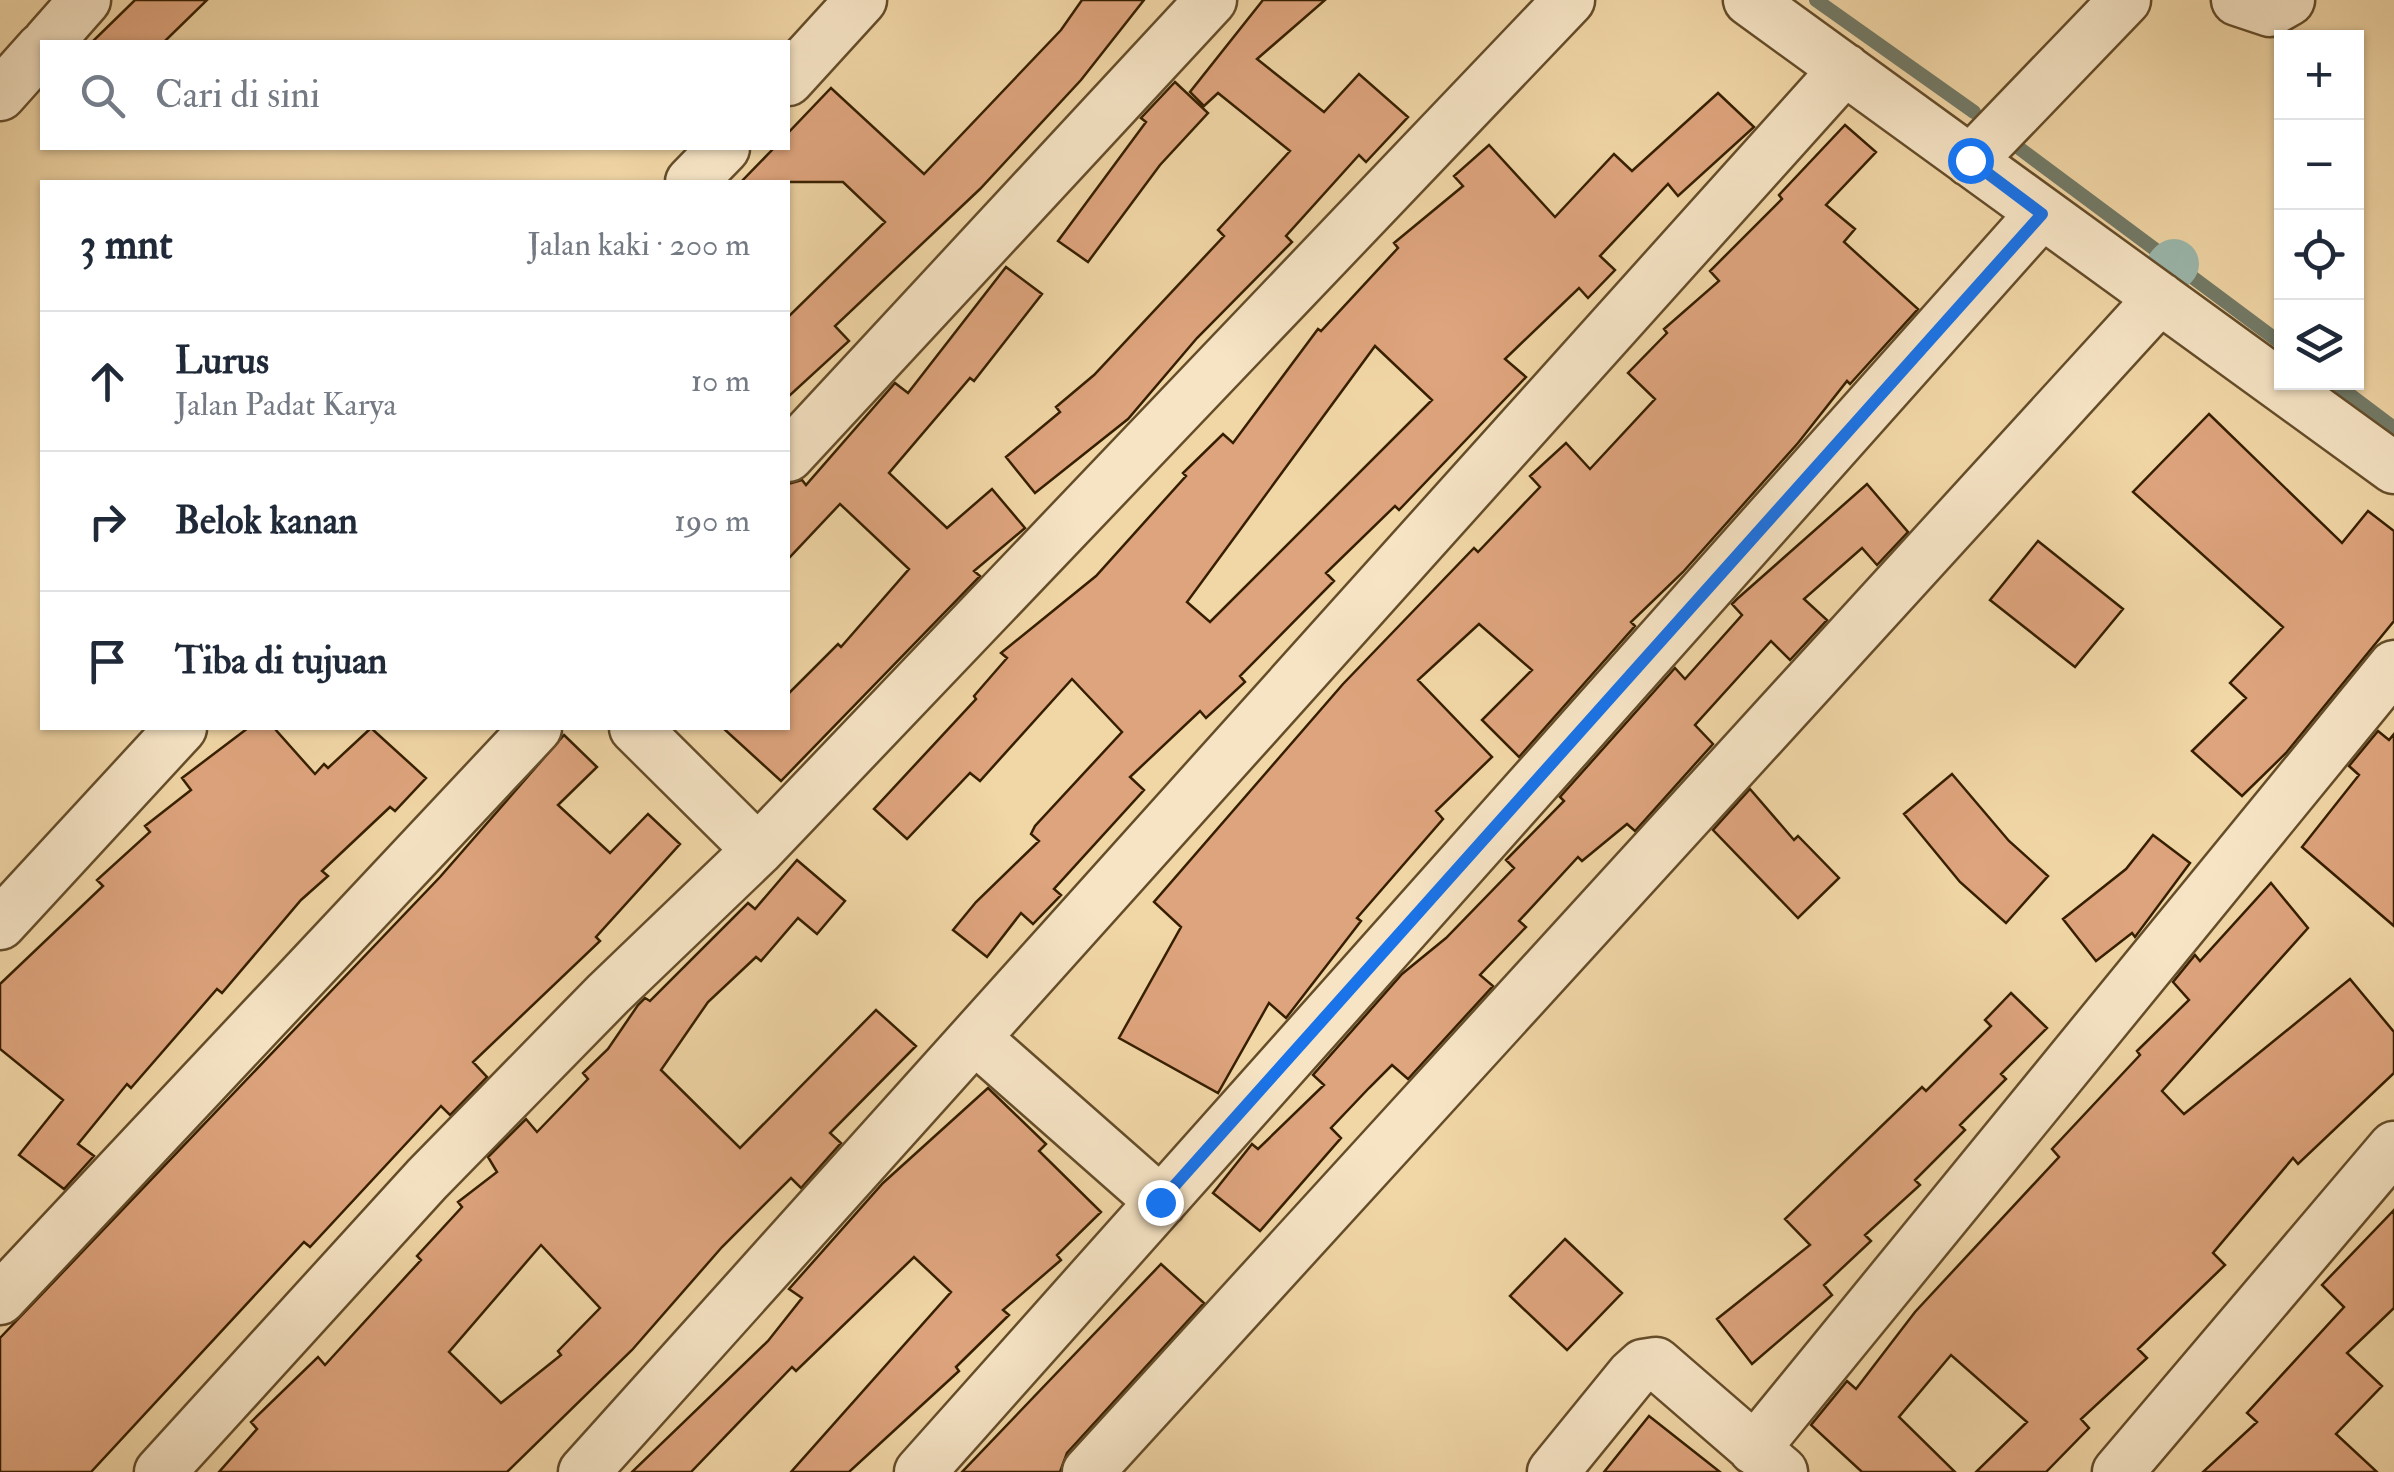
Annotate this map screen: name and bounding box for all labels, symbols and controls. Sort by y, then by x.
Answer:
map controls [2274,30,2364,390]
button: + [2274,30,2364,120]
search box [40,40,790,150]
icon: search [75,68,130,123]
text: Cari di sini [155,71,320,119]
button: − [2274,120,2364,210]
route start [1948,138,1994,184]
button: locate [2274,210,2364,300]
text: 3 mnt [80,219,173,271]
text: Jalan kaki · 200 m [528,225,750,265]
button: layers [2274,300,2364,390]
text: Lurus [175,337,269,385]
icon: ahead [80,354,135,409]
text: 10 m [691,361,750,401]
text: Jalan Padat Karya [175,385,397,425]
icon: right [80,494,135,549]
text: Belok kanan [175,497,358,545]
text: 190 m [674,501,750,541]
icon: arrive [80,634,135,689]
text: Tiba di tujuan [175,637,387,685]
route end [1138,1180,1184,1226]

